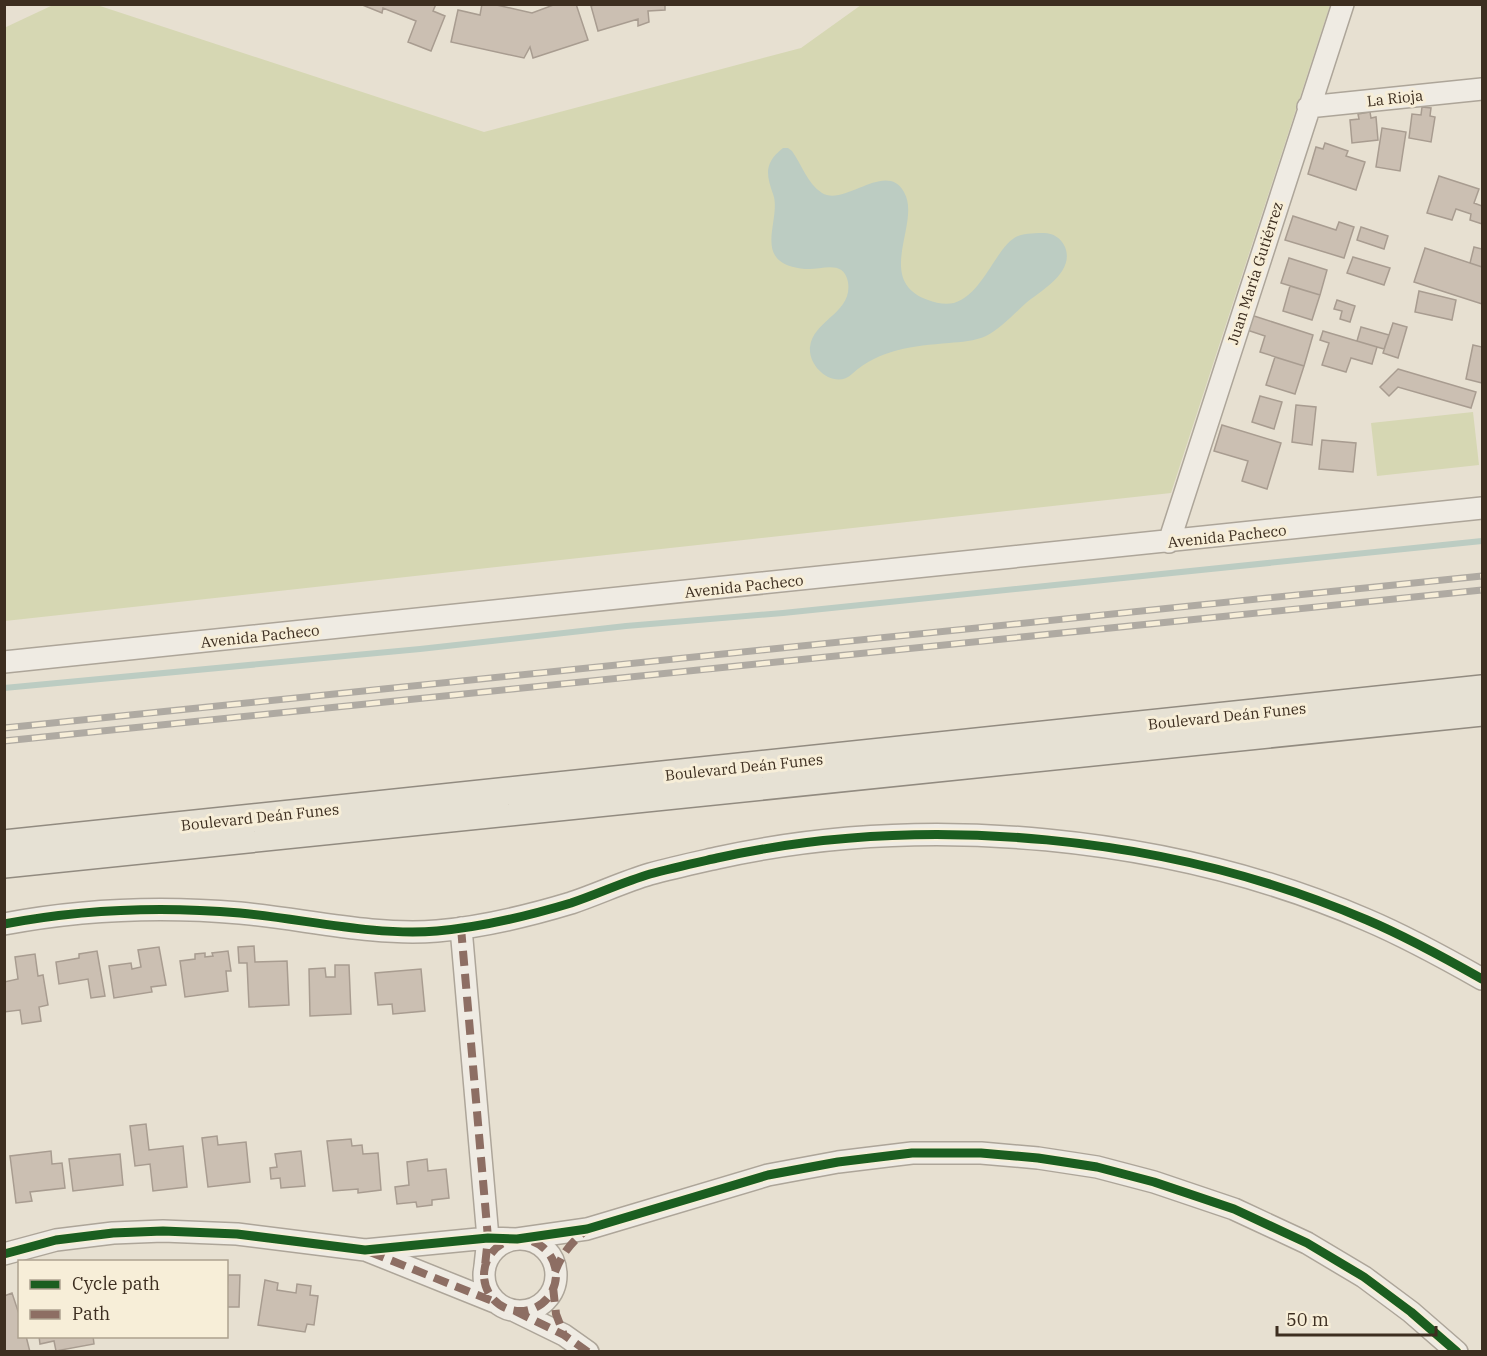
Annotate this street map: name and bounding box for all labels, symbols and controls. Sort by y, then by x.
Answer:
street label: La Rioja [1366,86,1424,110]
street label: Juan María Gutiérrez [1223,199,1287,347]
street label: Avenida Pacheco [1167,520,1287,552]
street label: Avenida Pacheco [684,570,804,602]
street label: Avenida Pacheco [200,620,320,652]
street label: Boulevard Deán Funes [1147,698,1307,734]
street label: Boulevard Deán Funes [664,749,824,785]
street label: Boulevard Deán Funes [180,799,340,835]
legend [18,1260,228,1338]
text: Cycle path [72,1272,160,1295]
scale bar [1277,1299,1436,1337]
text: Path [72,1302,110,1325]
text: 50 m [1286,1308,1329,1331]

